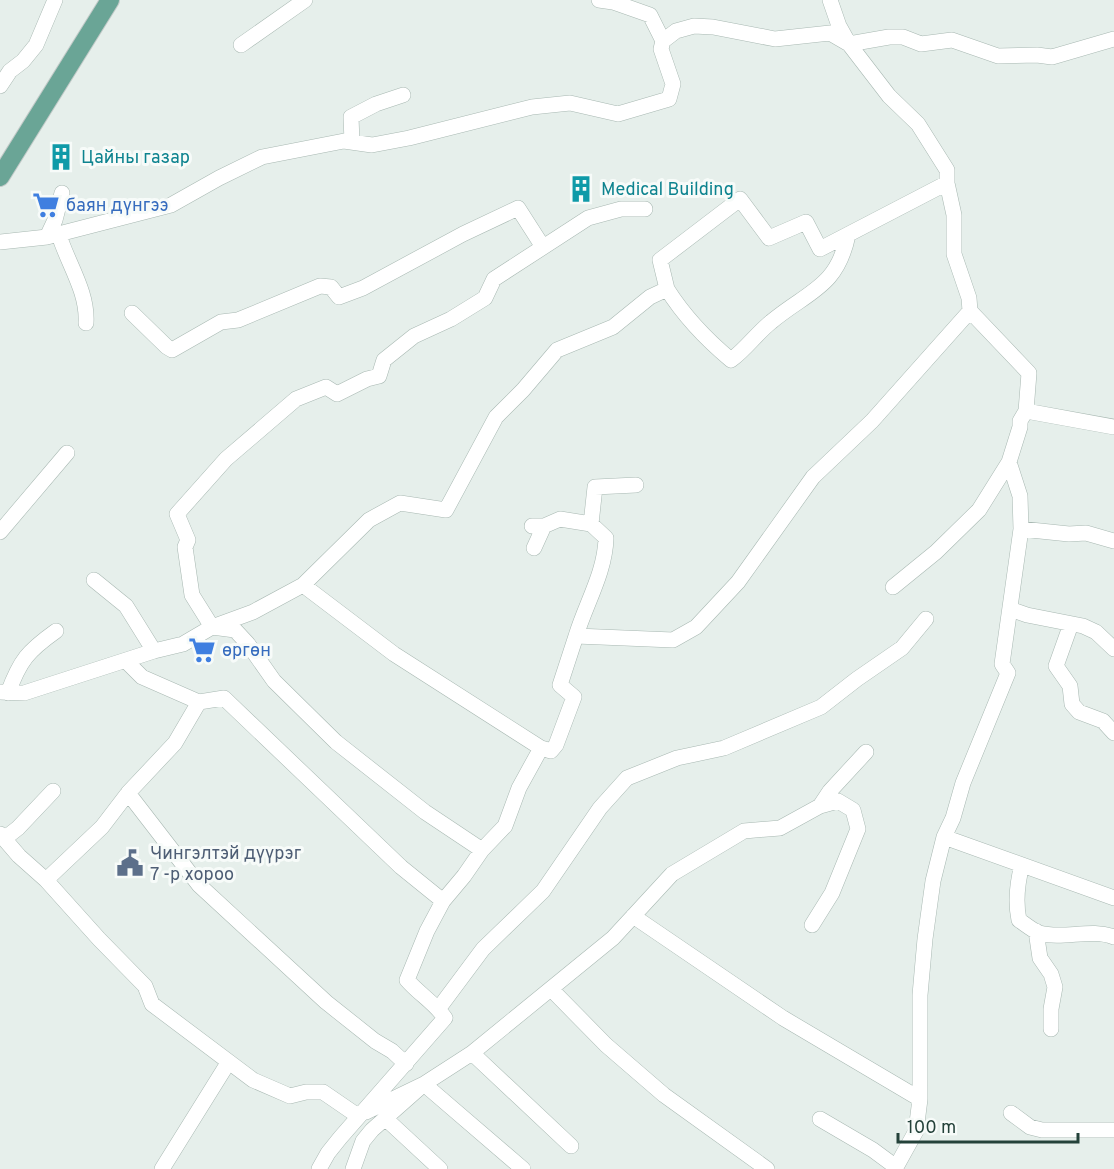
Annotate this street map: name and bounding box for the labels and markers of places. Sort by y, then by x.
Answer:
building icon: Цайны газар [46,142,76,172]
place label: Цайны газар [81,147,190,170]
building icon: Medical Building [566,174,596,204]
place label: Medical Building [601,179,734,202]
supermarket icon: баян дүнгээ [31,190,61,220]
place label: баян дүнгээ [66,195,169,218]
supermarket icon: өргөн [187,635,217,665]
place label: өргөн [222,640,271,663]
place label: Чингэлтэй дүүрэг 7 -р хороо [150,843,302,887]
public building icon: Чингэлтэй дүүрэг 7 -р хороо [115,848,145,878]

